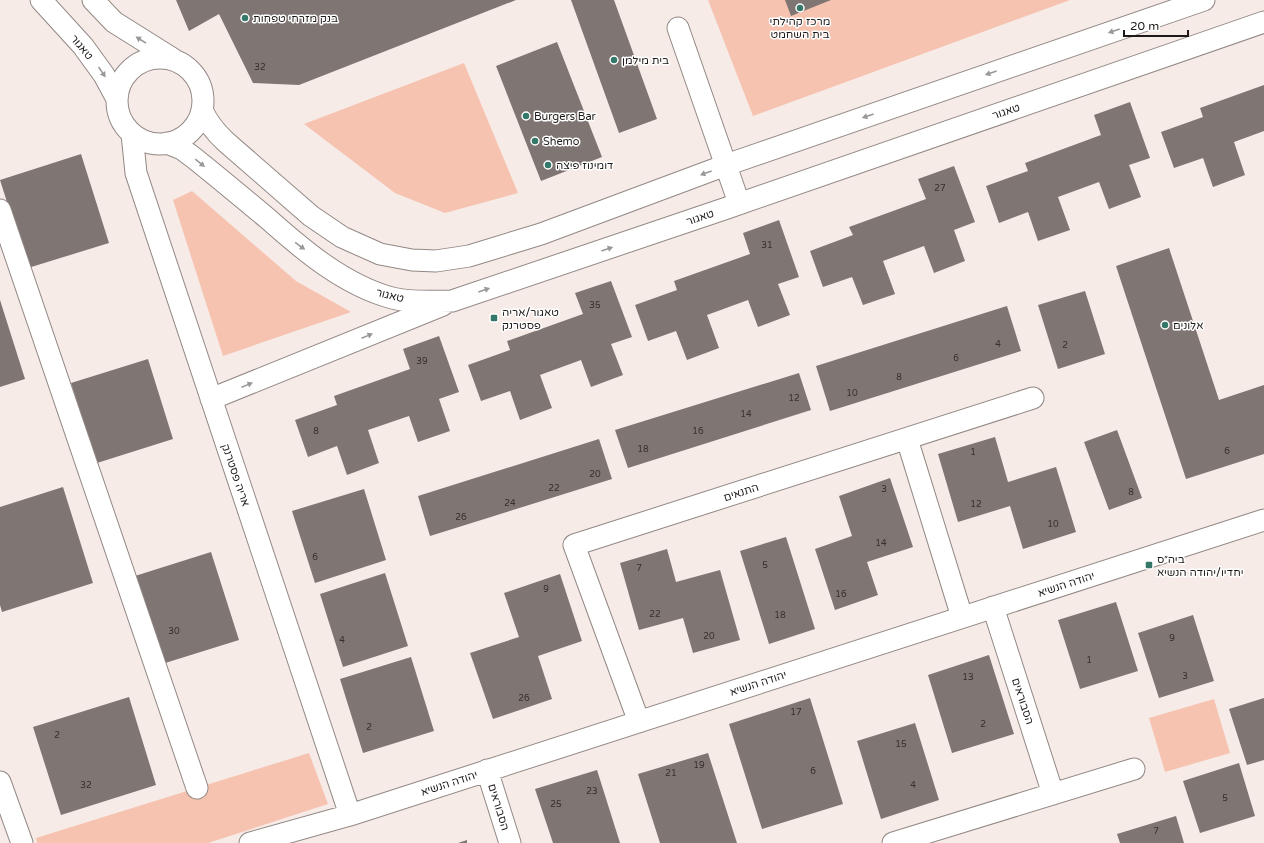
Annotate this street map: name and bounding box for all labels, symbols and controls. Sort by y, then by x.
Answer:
marker: מרכז קהילתי בית השחמט [795,3,805,13]
place label: בנק מזרחי טפחות [253,12,338,25]
scale bar [1124,12,1188,38]
marker: בנק מזרחי טפחות [240,13,250,23]
place label: מרכז קהילתי בית השחמט [770,15,830,41]
text: 20 m [1130,19,1159,33]
one-way arrow [1107,28,1119,34]
street label: טאגור [67,32,96,62]
one-way arrow [135,37,147,44]
place label: בית מילמן [622,54,669,67]
marker: בית מילמן [609,55,619,65]
house number: 32 [254,62,266,73]
one-way arrow [98,67,106,77]
one-way arrow [984,71,996,77]
street label: טאגור [991,101,1022,122]
place label: Burgers Bar [534,110,597,123]
marker: Burgers Bar [521,111,531,121]
one-way arrow [862,113,874,119]
place label: Shemo [543,135,580,148]
marker: Shemo [530,136,540,146]
one-way arrow [195,158,206,167]
place label: דומינוז פיצה [556,159,614,172]
marker: דומינוז פיצה [543,160,553,170]
one-way arrow [699,170,711,176]
house number: 27 [934,183,946,194]
street label: טאגור [685,207,716,228]
house number: 31 [761,240,773,251]
one-way arrow [295,242,305,250]
one-way arrow [601,245,613,251]
street label: טאגור [374,286,405,305]
one-way arrow [478,287,490,293]
house number: 35 [589,300,601,311]
place label: טאגור/אריה פסטרנק [502,306,559,332]
marker: טאגור/אריה פסטרנק [489,313,499,323]
place label: אלונים [1173,319,1203,332]
marker: אלונים [1160,320,1170,330]
one-way arrow [362,332,374,338]
house number: 4 [995,339,1001,350]
house number: 2 [1062,340,1068,351]
house number: 6 [953,353,959,364]
house number: 39 [416,356,428,367]
house number: 8 [896,372,902,383]
one-way arrow [241,381,253,387]
house number: 10 [846,388,858,399]
house number: 12 [788,393,800,404]
house number: 14 [740,409,752,420]
house number: 8 [313,426,319,437]
house number: 16 [692,426,704,437]
street label: אריה פסטרנק [219,442,252,508]
house number: 18 [637,444,649,455]
house number: 6 [1224,446,1230,457]
house number: 1 [970,447,976,458]
house number: 20 [589,469,601,480]
street label: התנאים [722,481,760,504]
house number: 22 [548,483,560,494]
house number: 3 [881,484,887,495]
house number: 8 [1128,487,1134,498]
house number: 24 [504,498,516,509]
house number: 12 [970,499,982,510]
house number: 26 [455,512,467,523]
house number: 10 [1047,519,1059,530]
house number: 14 [875,538,887,549]
house number: 6 [312,552,318,563]
place label: ביה״ס יחדיו/יהודה הנשיא [1157,553,1244,579]
house number: 5 [762,560,768,571]
marker: ביה״ס יחדיו/יהודה הנשיא [1144,560,1154,570]
house number: 7 [636,563,642,574]
street label: יהודה הנשיא [1036,569,1096,600]
house number: 9 [543,584,549,595]
house number: 16 [835,589,847,600]
house number: 22 [649,609,661,620]
house number: 18 [774,610,786,621]
house number: 30 [168,626,180,637]
house number: 20 [703,631,715,642]
house number: 9 [1169,633,1175,644]
house number: 4 [339,635,345,646]
house number: 1 [1086,655,1092,666]
street label: יהודה הנשיא [728,668,788,699]
house number: 3 [1182,671,1188,682]
house number: 13 [962,672,974,683]
street label: הסבוראים [1009,676,1036,726]
house number: 26 [518,693,530,704]
house number: 17 [790,707,802,718]
house number: 2 [980,719,986,730]
house number: 2 [366,722,372,733]
house number: 2 [54,730,60,741]
house number: 15 [895,739,907,750]
house number: 19 [693,760,705,771]
house number: 6 [810,766,816,777]
street label: יהודה הנשיא [419,768,479,799]
house number: 21 [665,768,677,779]
house number: 32 [80,780,92,791]
house number: 4 [910,780,916,791]
street label: הסבוראים [485,782,512,832]
house number: 23 [586,786,598,797]
house number: 5 [1222,793,1228,804]
house number: 25 [550,799,562,810]
house number: 7 [1153,826,1159,837]

